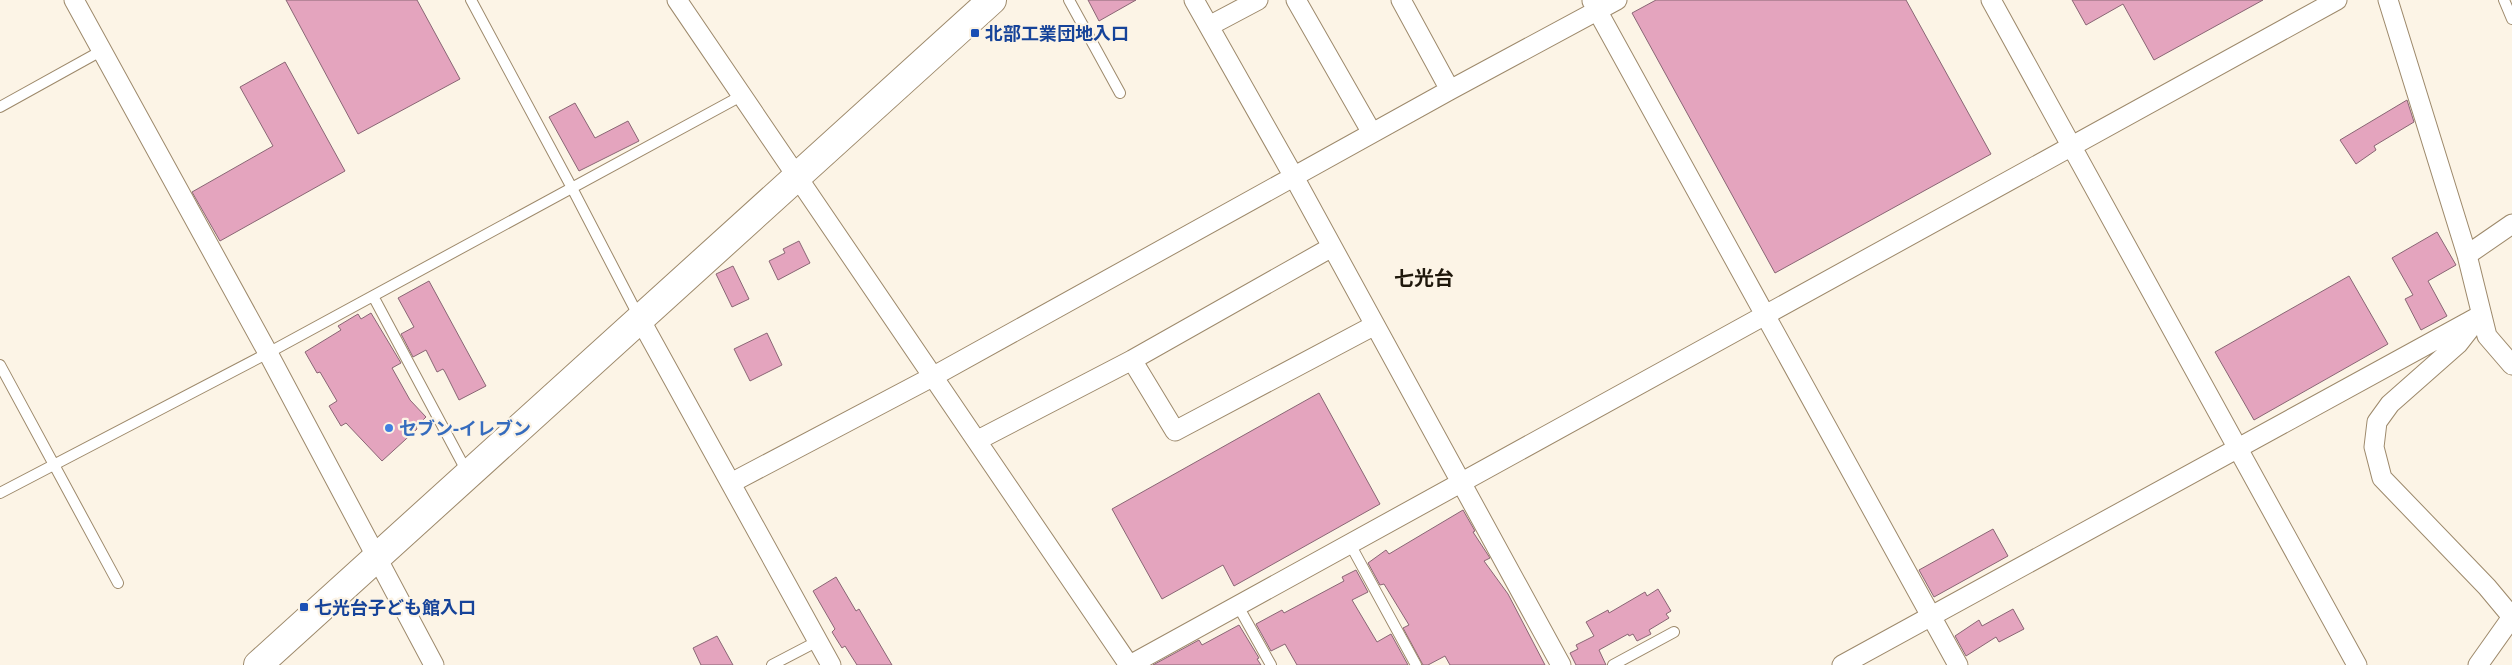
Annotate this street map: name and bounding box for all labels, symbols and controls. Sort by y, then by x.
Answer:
place label: 北部工業団地入口 [985,23,1129,43]
marker: 北部工業団地入口 [969,27,981,39]
district label: 七光台 [1394,266,1454,289]
place label: セブン-イレブン [399,418,531,438]
marker: セブン-イレブン [383,422,395,434]
place label: 七光台子ども館入口 [314,597,476,617]
marker: 七光台子ども館入口 [298,601,310,613]

